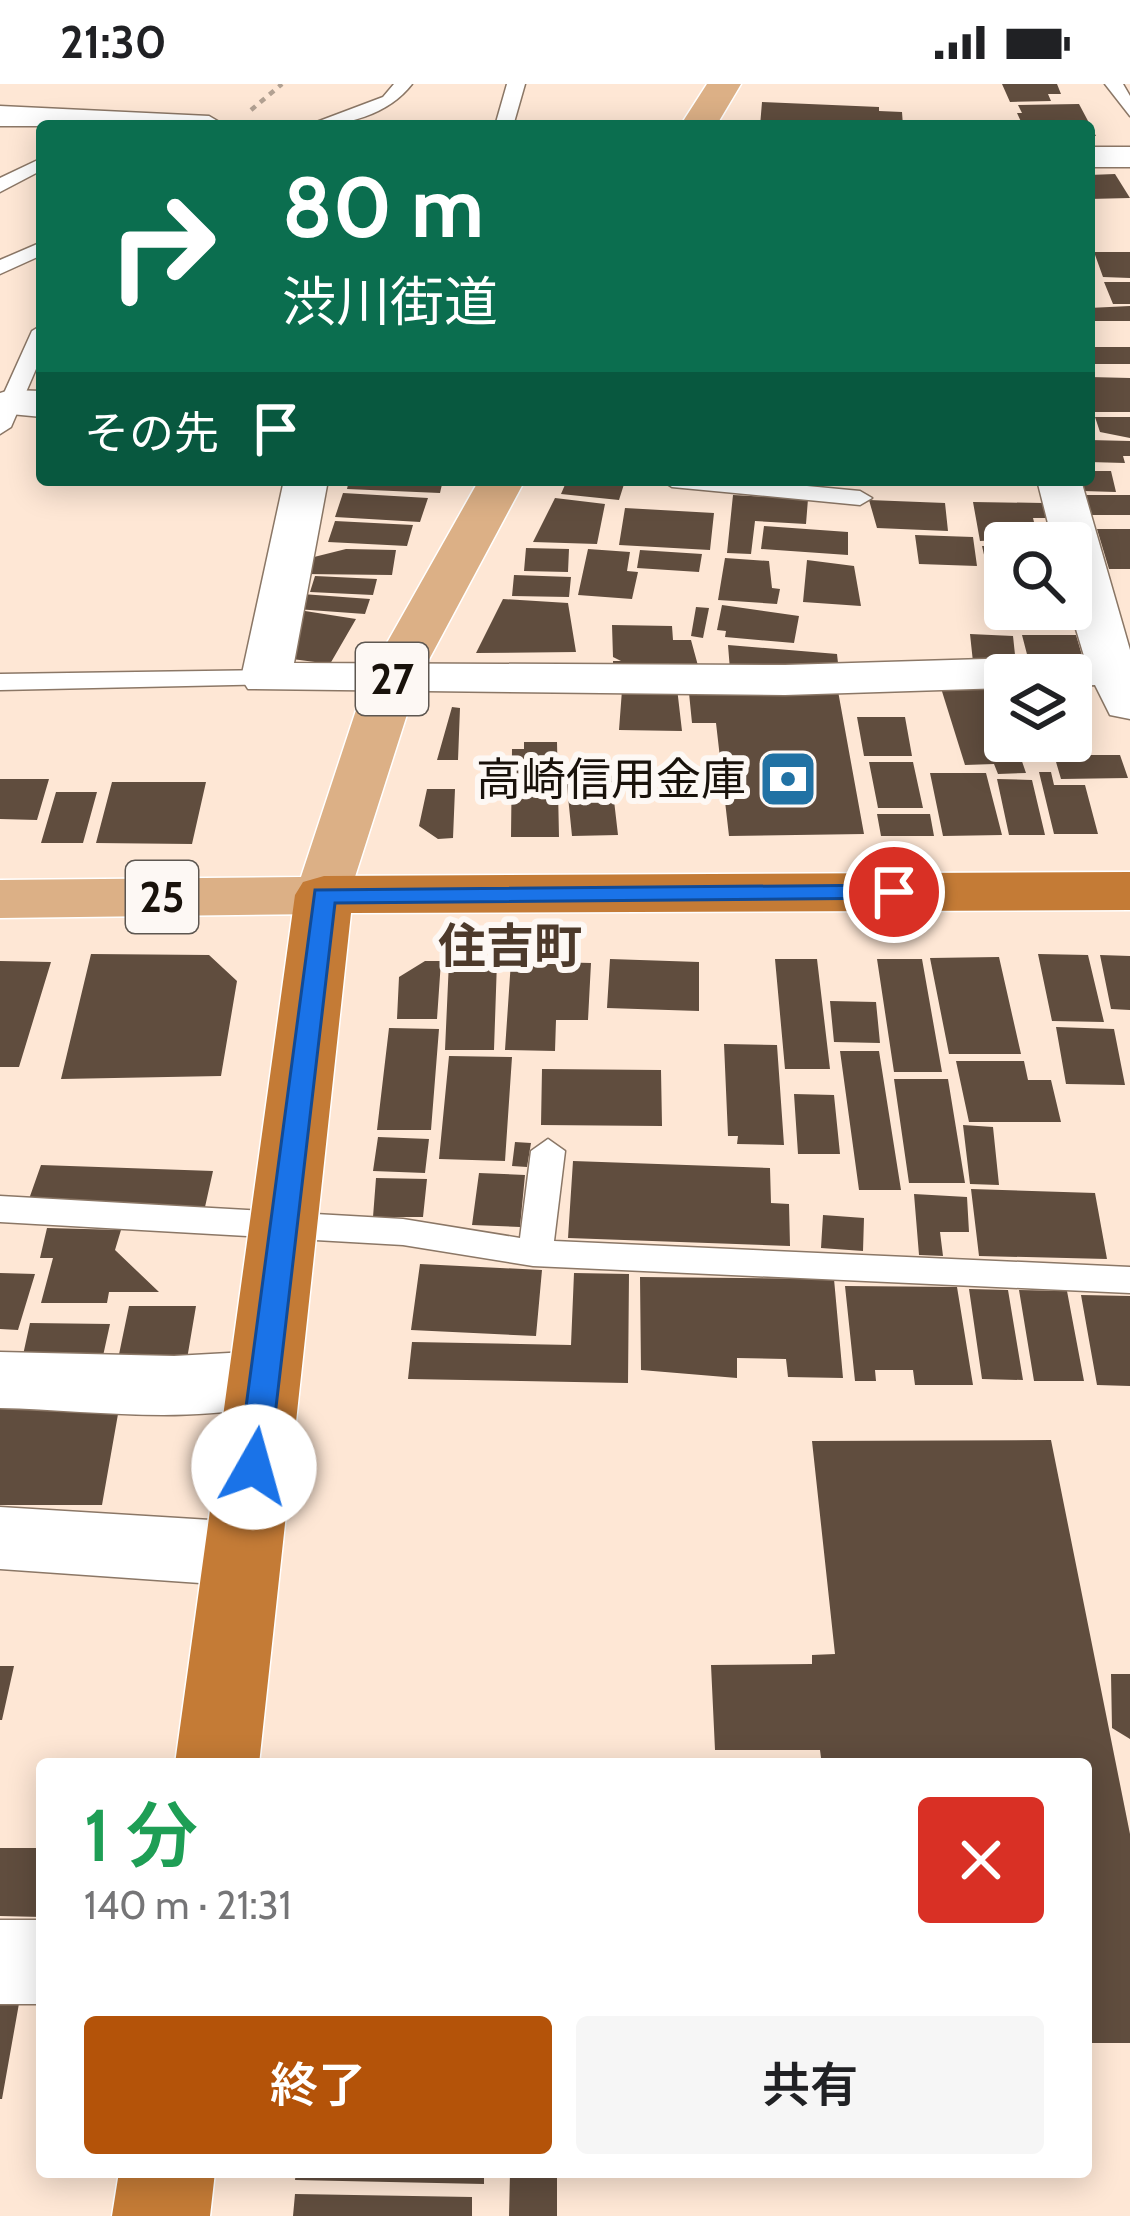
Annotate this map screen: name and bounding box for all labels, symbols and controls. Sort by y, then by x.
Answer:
text: 21:30 [60,15,166,69]
text: 80 m [282,156,484,258]
icon: right [84,168,240,324]
text: 渋川街道 [282,269,498,335]
icon: arrive [243,396,309,462]
text: その先 [84,406,219,460]
map controls [984,522,1092,762]
button: search [984,522,1092,630]
road number: 27 [356,643,428,715]
button: layers [984,654,1092,762]
bank icon: 高崎信用金庫 [757,748,819,810]
place label: 高崎信用金庫 [476,752,746,806]
pin [843,841,945,943]
icon: arrive [861,859,927,925]
road number: 25 [126,861,198,933]
district label: 住吉町 [438,917,582,975]
position arrow [191,1404,317,1530]
text: 1 分 [84,1792,198,1879]
button: close [918,1797,1044,1923]
text: 140 m · 21:31 [84,1881,291,1929]
button: 終了 [84,2016,552,2154]
button: 共有 [576,2016,1044,2154]

